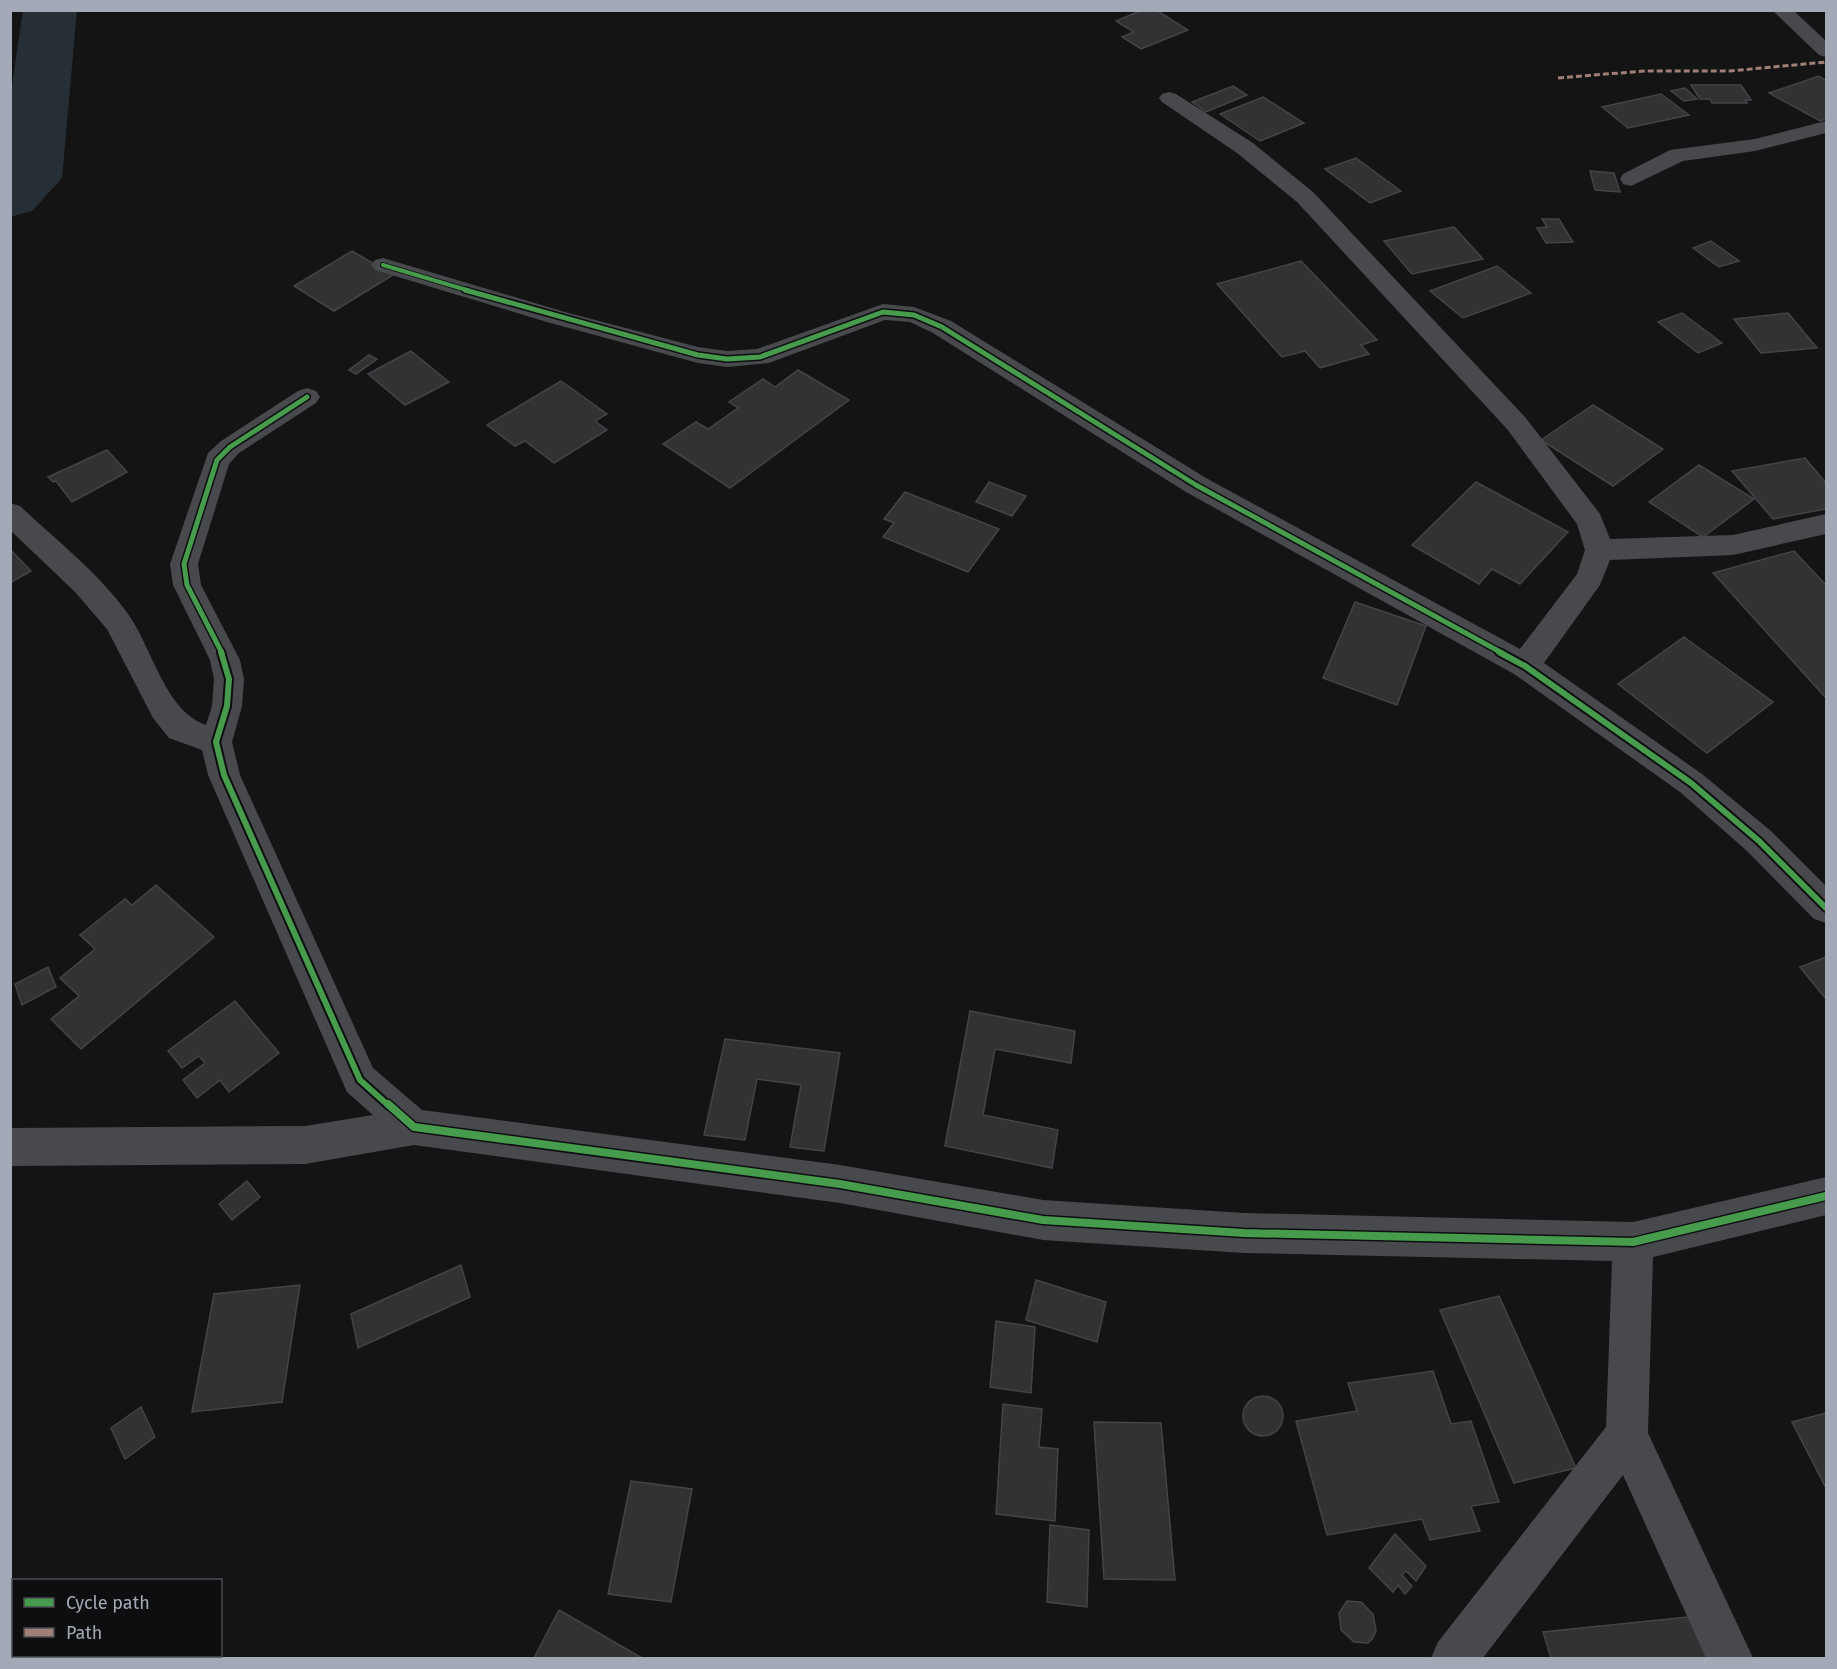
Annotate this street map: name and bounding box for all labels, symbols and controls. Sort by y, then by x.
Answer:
legend [12,1579,222,1657]
text: Cycle path [66,1592,150,1614]
text: Path [66,1622,102,1644]

